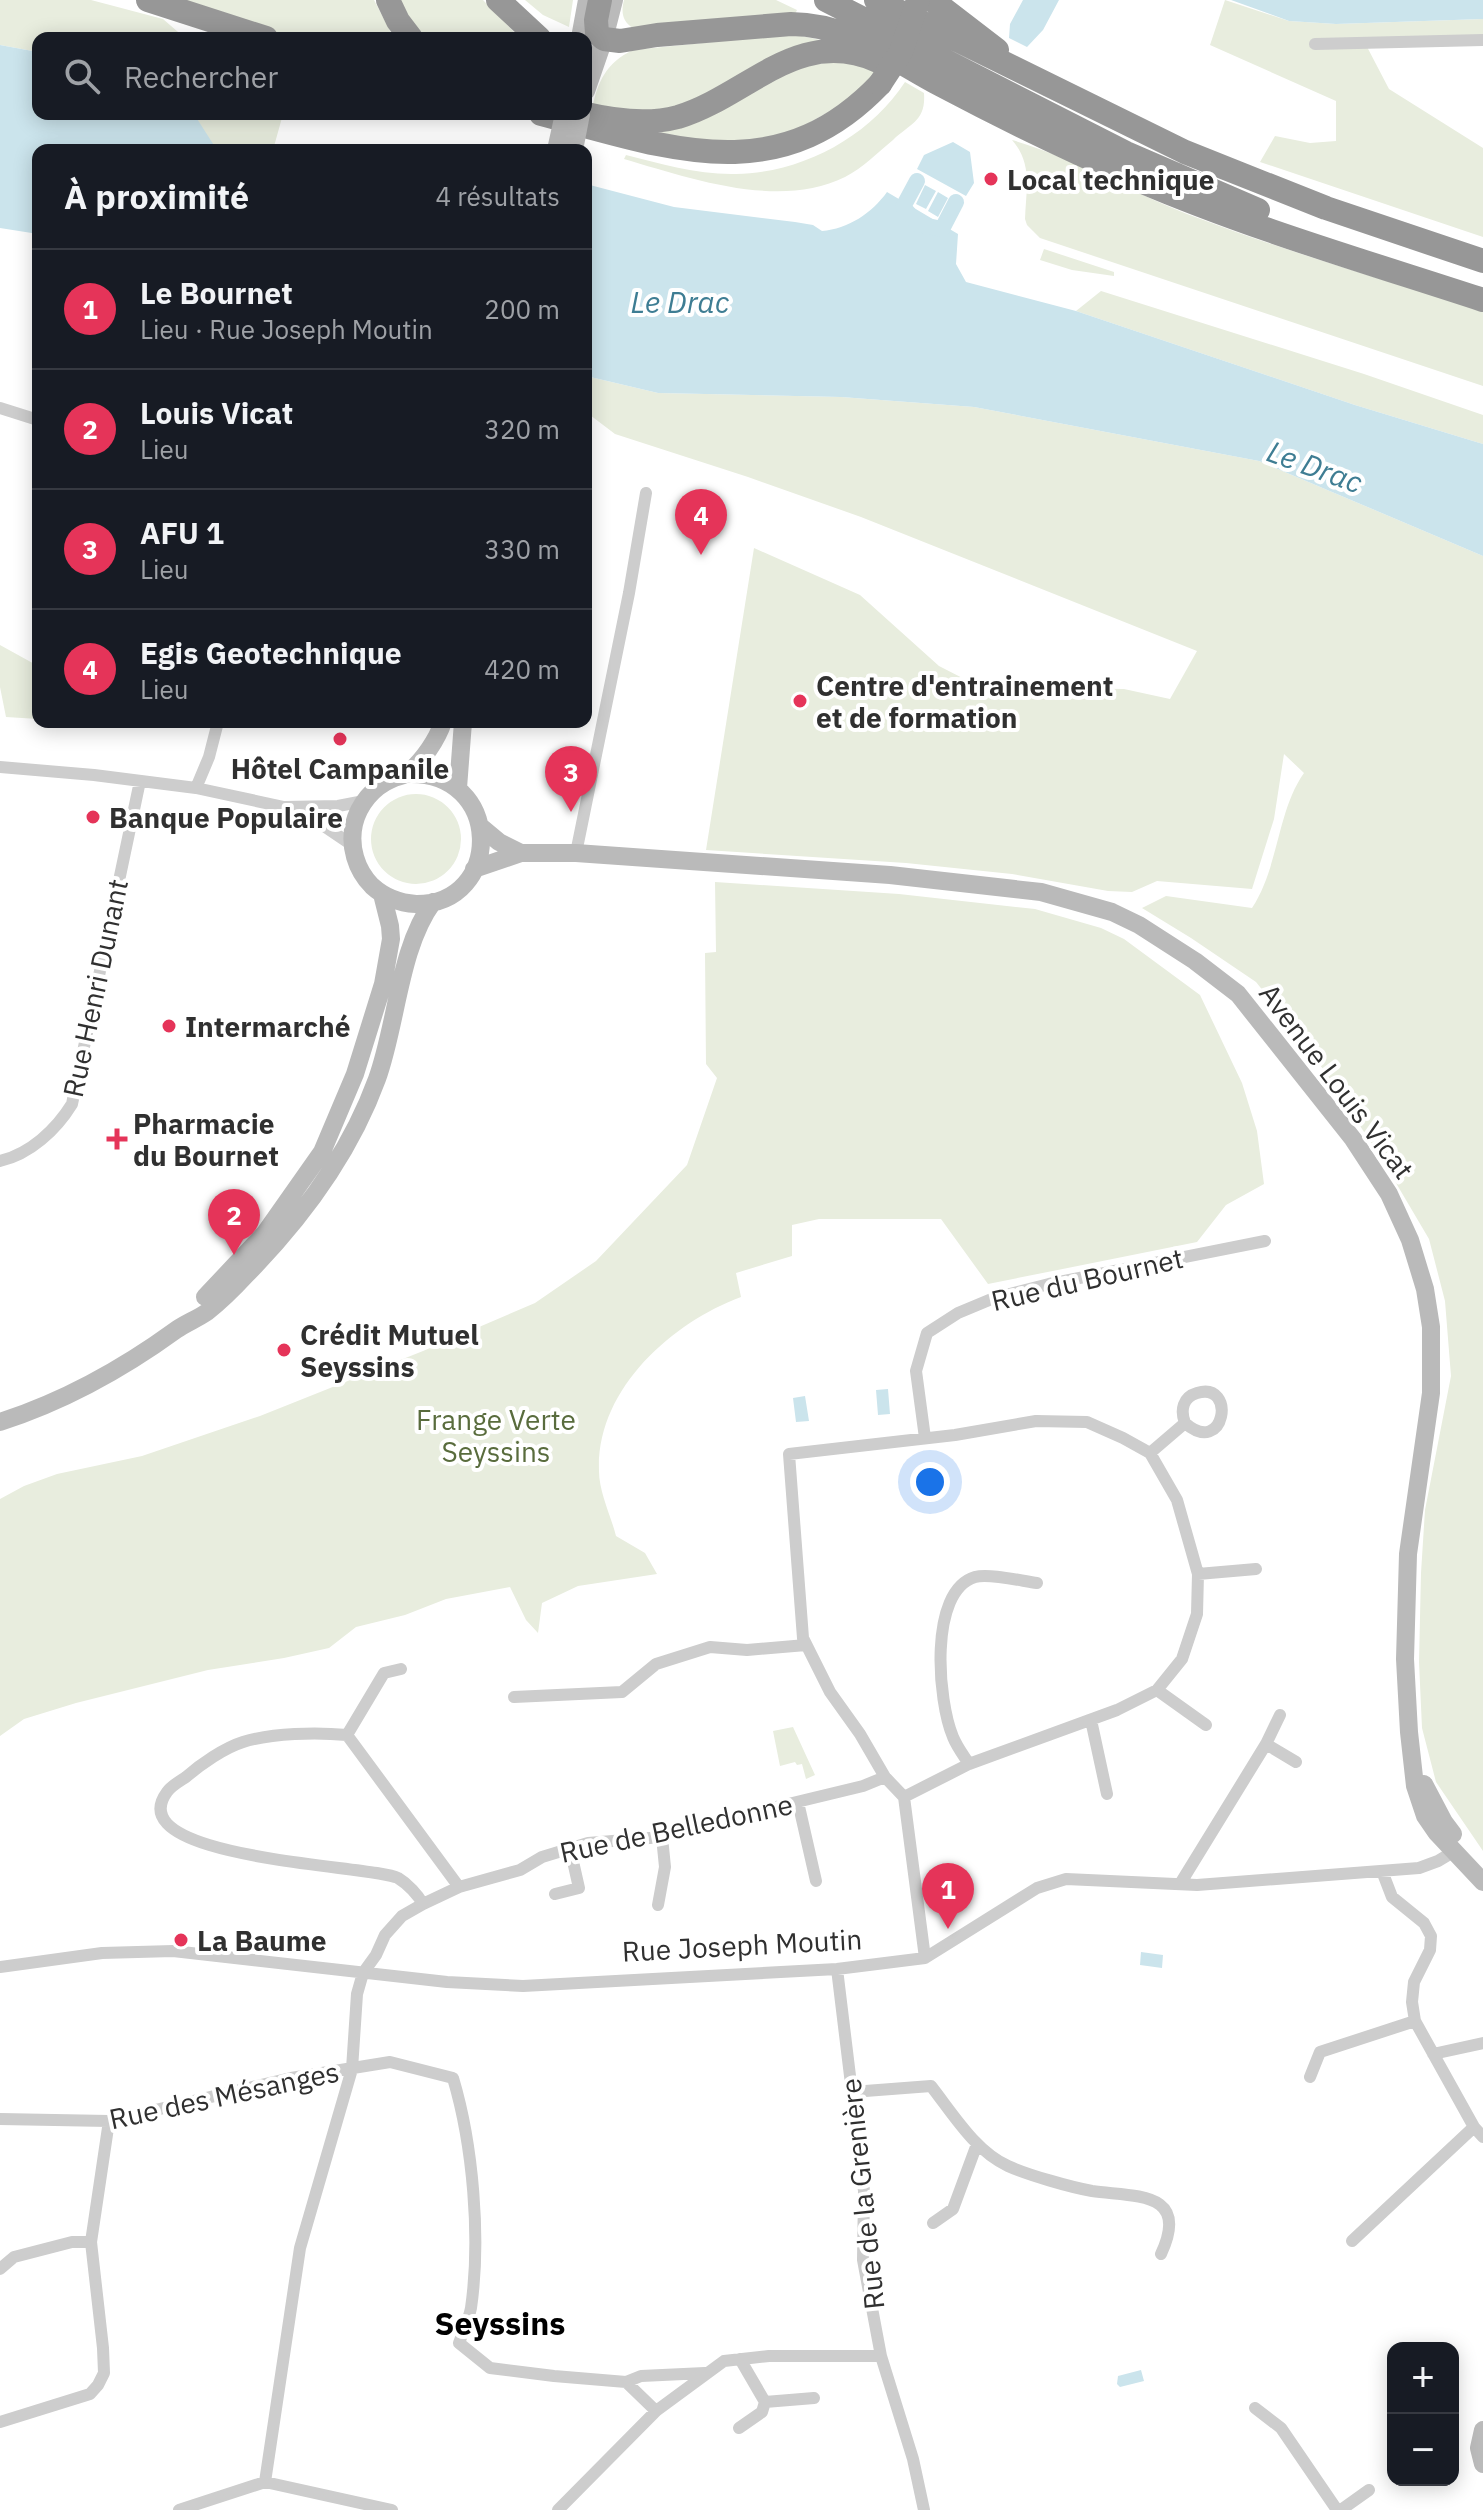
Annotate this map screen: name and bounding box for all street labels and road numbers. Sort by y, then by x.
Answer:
street label: Rue Henri Dunant [54,876,136,1100]
street label: Avenue Louis Vicat [1251,976,1423,1186]
street label: Rue du Bournet [987,1239,1187,1319]
street label: Rue de Belledonne [556,1785,796,1871]
street label: Rue Joseph Moutin [621,1920,863,1970]
street label: Rue des Mésanges [106,2053,342,2137]
street label: Rue de la Grenière [831,2077,893,2311]

